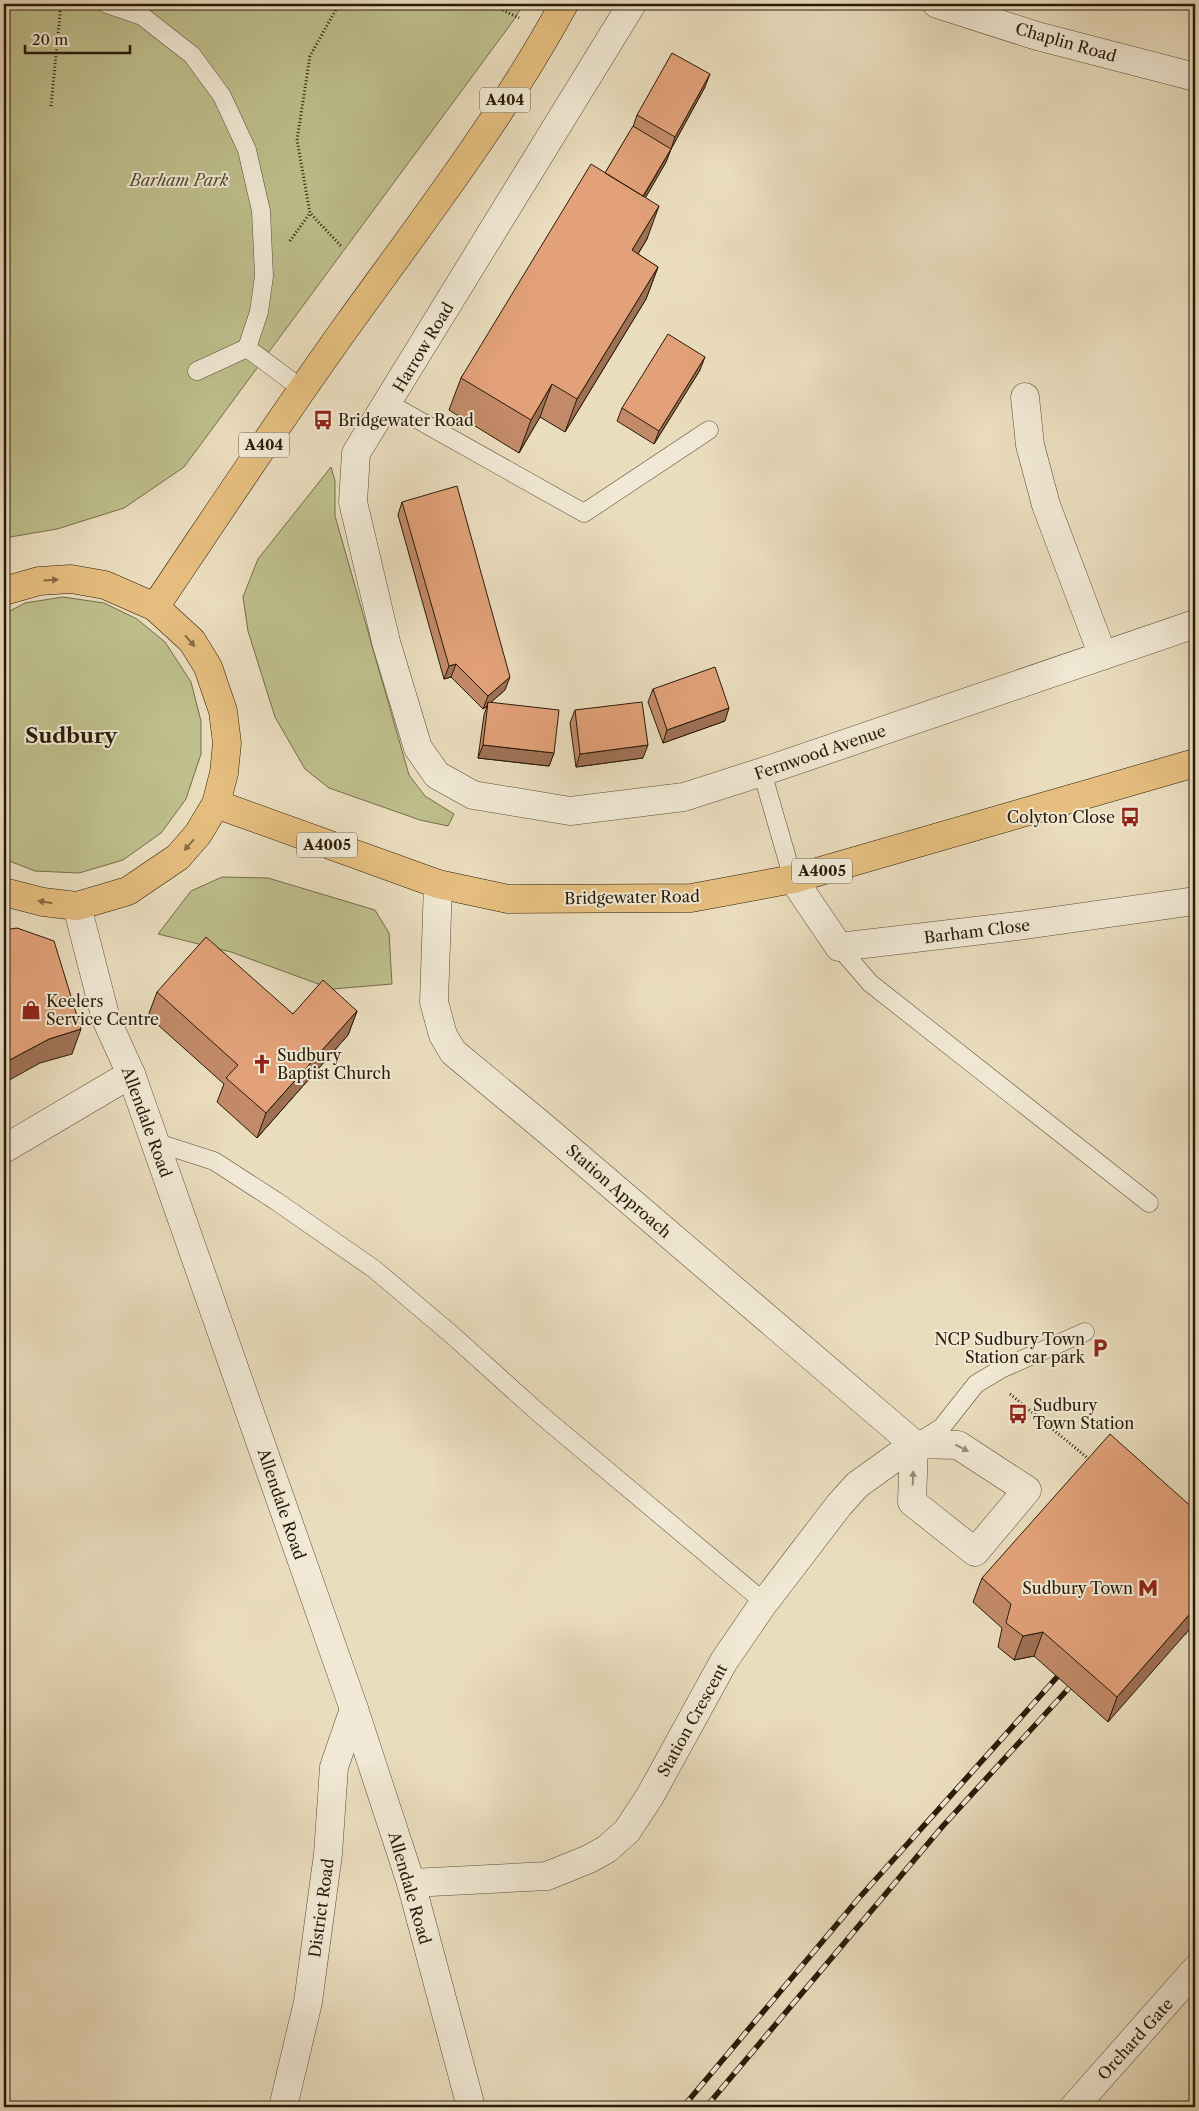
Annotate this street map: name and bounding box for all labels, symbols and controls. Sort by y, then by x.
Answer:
street label: Chaplin Road [1013,18,1119,66]
scale bar [25,22,130,54]
text: 20 m [32,30,68,49]
road number: A404 [480,88,530,112]
park label: Barham Park [128,170,229,190]
street label: Harrow Road [388,298,458,396]
bus stop icon: Bridgewater Road [312,409,334,431]
place label: Bridgewater Road [338,410,474,430]
road number: A404 [239,432,289,458]
one-way arrow [43,576,59,584]
one-way arrow [184,634,196,646]
street label: Fernwood Avenue [752,720,888,784]
district label: Sudbury [25,723,118,748]
bus stop icon: Colyton Close [1119,806,1141,828]
place label: Colyton Close [1007,807,1115,827]
road number: A4005 [297,832,357,858]
one-way arrow [183,838,195,850]
road number: A4005 [792,858,852,884]
street label: Bridgewater Road [564,886,700,908]
one-way arrow [36,898,52,906]
street label: Barham Close [923,915,1031,947]
place label: Keelers Service Centre [46,991,159,1029]
shop icon: Keelers Service Centre [20,999,42,1021]
place label: Sudbury Baptist Church [277,1045,391,1083]
church icon: Sudbury Baptist Church [251,1053,273,1075]
street label: Allendale Road [117,1063,176,1180]
street label: Station Approach [562,1140,676,1242]
place label: NCP Sudbury Town Station car park [934,1329,1086,1367]
parking icon: NCP Sudbury Town Station car park [1089,1337,1111,1359]
place label: Sudbury Town Station [1033,1395,1134,1433]
bus stop icon: Sudbury Town Station [1007,1403,1029,1425]
one-way arrow [954,1444,969,1453]
street label: Allendale Road [253,1445,310,1562]
one-way arrow [909,1470,917,1486]
metro station icon: Sudbury Town [1137,1577,1159,1599]
place label: Sudbury Town [1022,1578,1133,1598]
street label: Station Crescent [653,1660,731,1780]
street label: Allendale Road [384,1828,436,1947]
street label: District Road [304,1857,338,1959]
street label: Orchard Gate [1093,1994,1177,2084]

